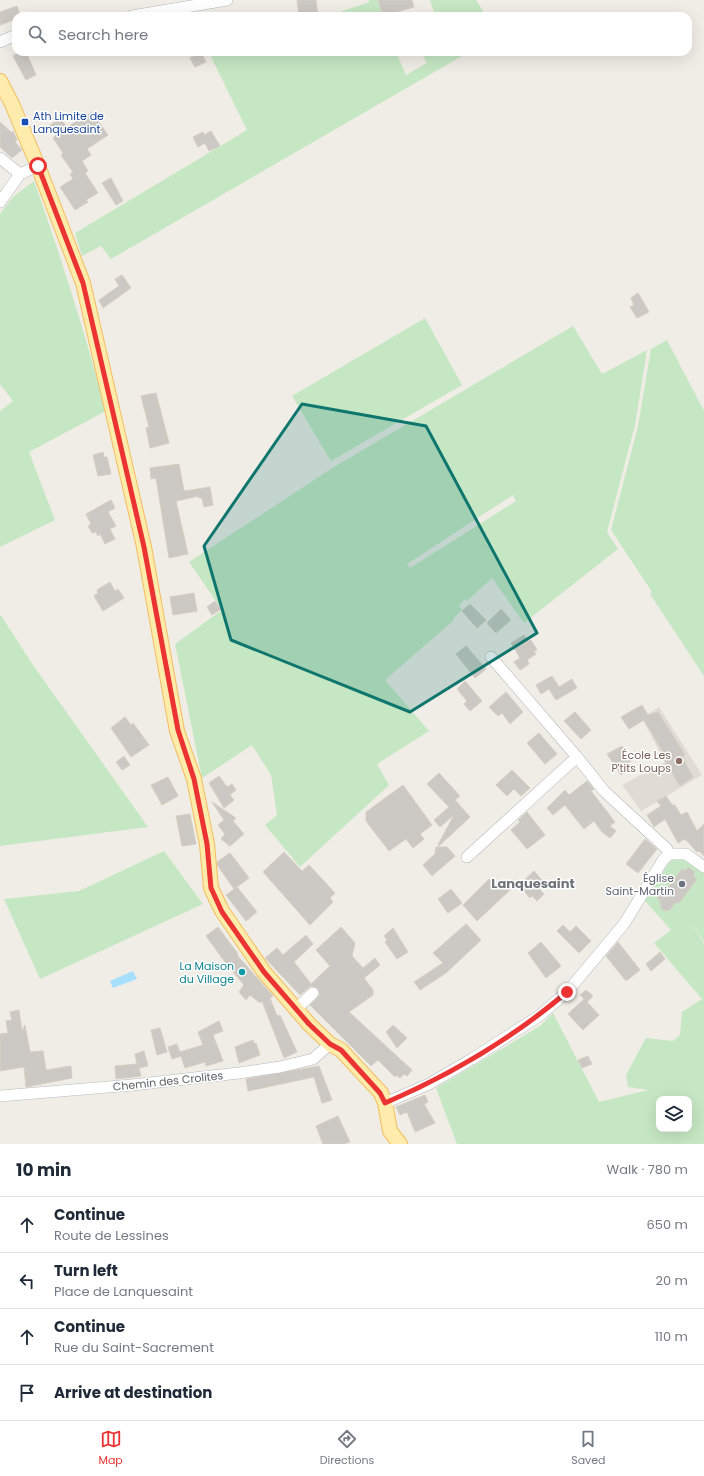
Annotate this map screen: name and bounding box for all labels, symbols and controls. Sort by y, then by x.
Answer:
search box [12,12,692,56]
icon: search [26,23,48,45]
text: Search here [58,24,148,45]
place label: Ath Limite de Lanquesaint [33,108,104,137]
marker: Ath Limite de Lanquesaint [20,117,30,127]
route start [29,157,47,175]
place label: École Les P'tits Loups [611,747,671,776]
marker: École Les P'tits Loups [674,756,684,766]
place label: Église Saint-Martin [606,870,674,899]
district label: Lanquesaint [491,874,575,893]
marker: Église Saint-Martin [677,879,687,889]
place label: La Maison du Village [179,958,234,987]
marker: La Maison du Village [237,967,247,977]
route end [558,983,576,1001]
street label: Chemin des Crolites [112,1067,224,1095]
map controls [656,1096,692,1132]
button: layers [656,1096,692,1132]
text: 10 min [16,1158,72,1182]
text: Walk · 780 m [607,1160,688,1179]
text: Continue [54,1204,125,1225]
icon: ahead [16,1214,38,1236]
text: 650 m [647,1215,688,1234]
text: Route de Lessines [54,1226,169,1245]
text: Turn left [54,1260,118,1281]
icon: left [16,1270,38,1292]
text: 20 m [655,1271,688,1290]
text: Place de Lanquesaint [54,1282,193,1301]
text: Continue [54,1316,125,1337]
icon: ahead [16,1326,38,1348]
text: 110 m [655,1327,688,1346]
text: Rue du Saint-Sacrement [54,1338,214,1357]
icon: arrive [16,1382,38,1404]
text: Arrive at destination [54,1382,212,1403]
tab: Map [98,1428,123,1469]
tab: Directions [320,1428,374,1469]
tab: Saved [571,1428,606,1469]

